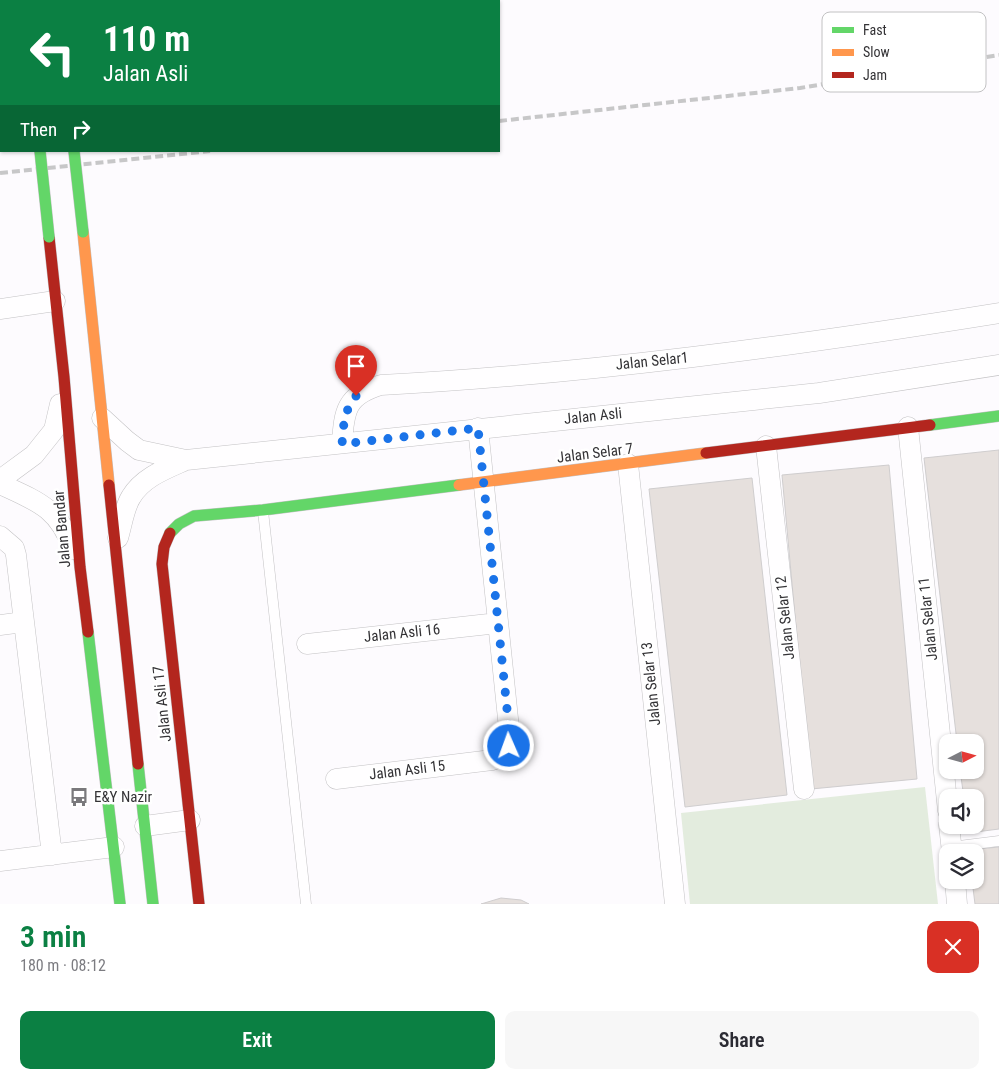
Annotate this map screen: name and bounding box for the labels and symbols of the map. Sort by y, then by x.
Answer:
legend [822,12,986,92]
text: Fast [863,22,887,38]
text: Slow [863,44,890,60]
text: Jam [863,67,887,83]
pin [335,345,377,396]
street label: Jalan Selar1 [615,348,689,374]
street label: Jalan Asli [563,404,623,428]
street label: Jalan Selar 7 [556,439,634,467]
street label: Jalan Bandar [50,489,74,568]
street label: Jalan Selar 12 [772,575,798,661]
street label: Jalan Selar 11 [915,576,941,662]
street label: Jalan Asli 16 [363,620,441,646]
street label: Jalan Selar 13 [638,641,664,727]
street label: Jalan Asli 17 [149,665,175,743]
position arrow [482,719,534,771]
north arrow [939,734,984,779]
street label: Jalan Asli 15 [368,756,446,784]
bus stop icon: E&Y Nazir [68,786,90,808]
place label: E&Y Nazir [94,788,152,806]

